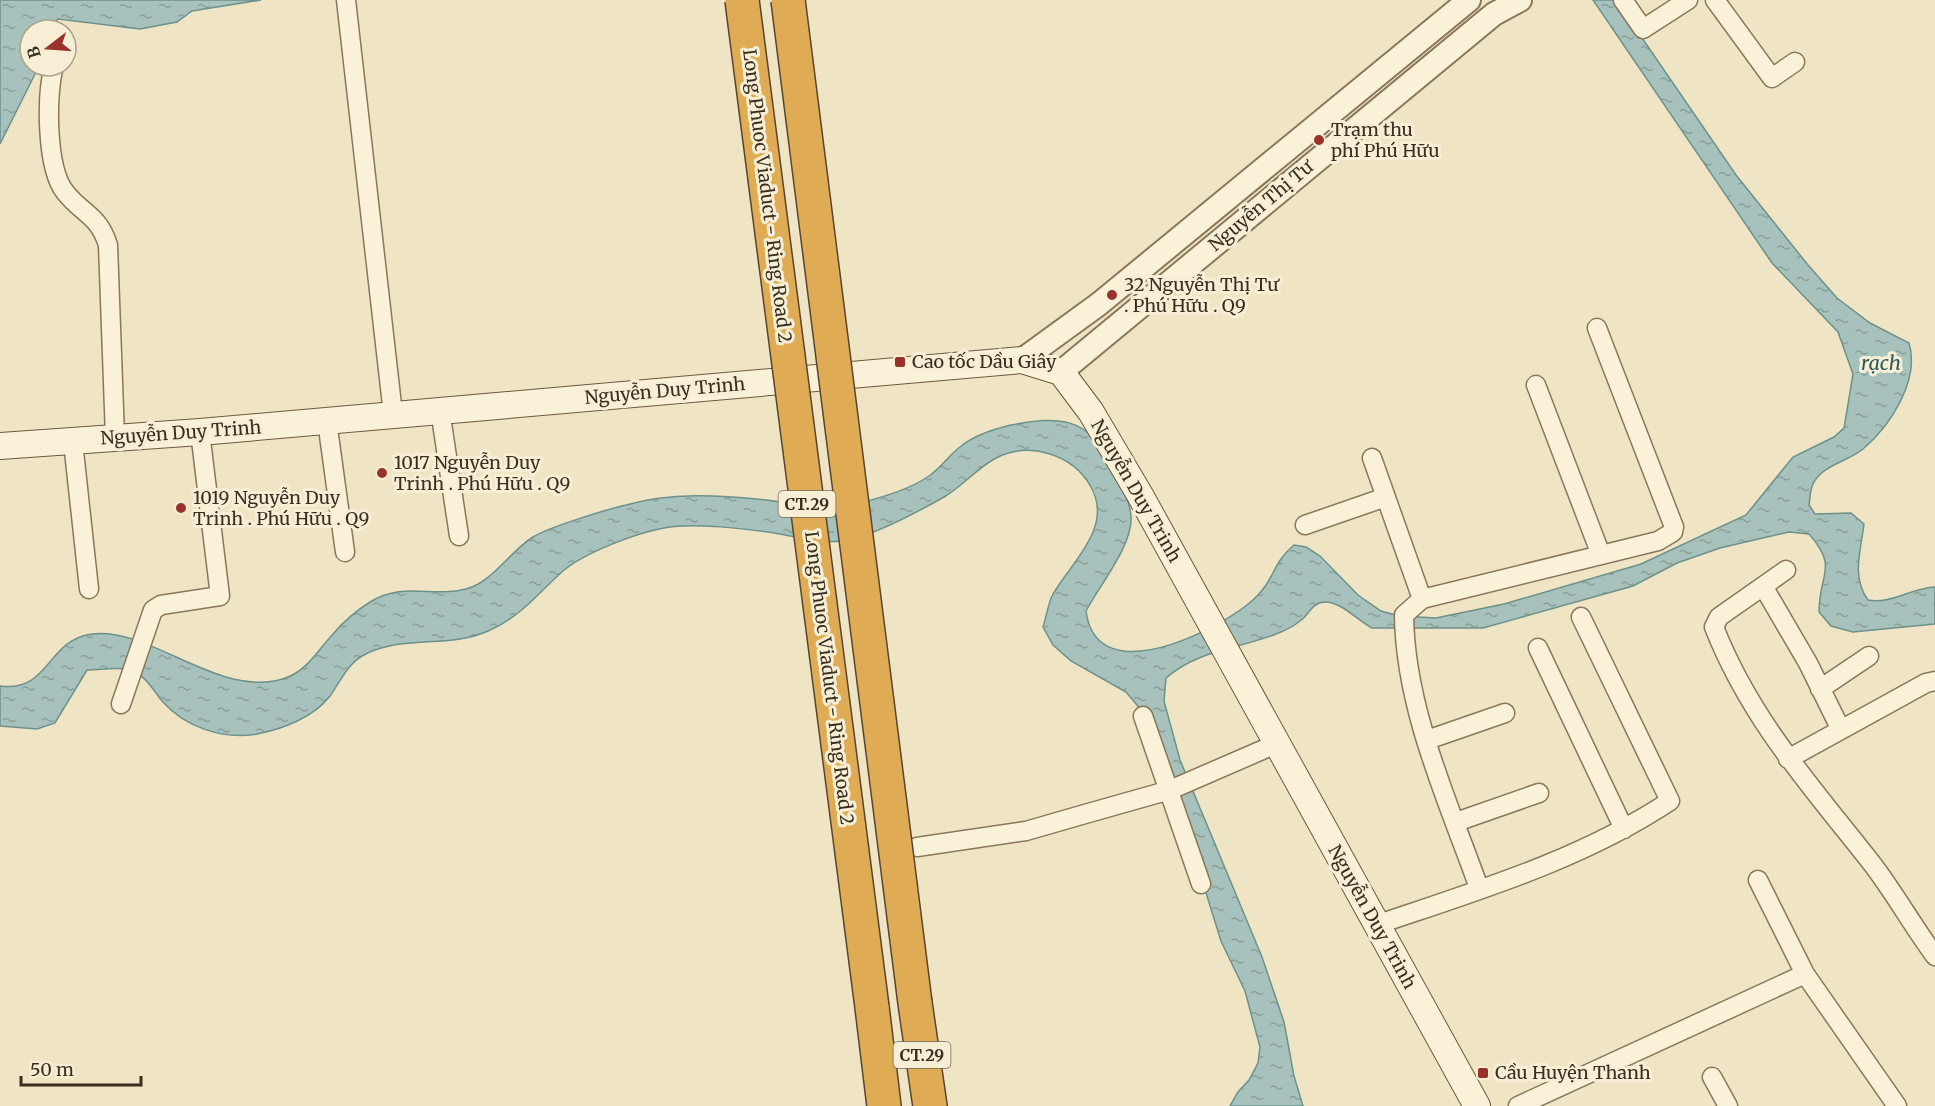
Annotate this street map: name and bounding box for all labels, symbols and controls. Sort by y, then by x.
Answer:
north arrow [18,18,78,78]
text: B [22,44,45,61]
street label: Long Phuoc Viaduct - Ring Road 2 [738,48,797,344]
place label: Trạm thu phí Phú Hữu [1331,118,1440,162]
marker: Trạm thu phí Phú Hữu [1312,133,1326,147]
street label: Nguyễn Thị Tư [1204,154,1319,256]
place label: 32 Nguyễn Thị Tư . Phú Hữu . Q9 [1124,273,1280,317]
marker: 32 Nguyễn Thị Tư . Phú Hữu . Q9 [1105,288,1119,302]
place label: Cao tốc Dầu Giây [912,350,1057,373]
water label: rạch [1861,350,1901,375]
marker: Cao tốc Dầu Giây [893,355,907,369]
street label: Nguyễn Duy Trinh [584,372,746,409]
street label: Nguyễn Duy Trinh [100,415,262,450]
street label: Nguyễn Duy Trinh [1086,415,1187,566]
place label: 1017 Nguyễn Duy Trinh . Phú Hữu . Q9 [394,451,570,495]
marker: 1017 Nguyễn Duy Trinh . Phú Hữu . Q9 [375,466,389,480]
place label: 1019 Nguyễn Duy Trinh . Phú Hữu . Q9 [193,486,369,530]
road number: CT.29 [778,491,836,517]
marker: 1019 Nguyễn Duy Trinh . Phú Hữu . Q9 [174,501,188,515]
street label: Long Phuoc Viaduct - Ring Road 2 [800,530,859,826]
street label: Nguyễn Duy Trinh [1323,841,1422,993]
road number: CT.29 [894,1042,950,1068]
scale bar [21,1049,141,1087]
text: 50 m [30,1058,74,1081]
place label: Cầu Huyện Thanh [1495,1061,1651,1084]
marker: Cầu Huyện Thanh [1476,1066,1490,1080]

